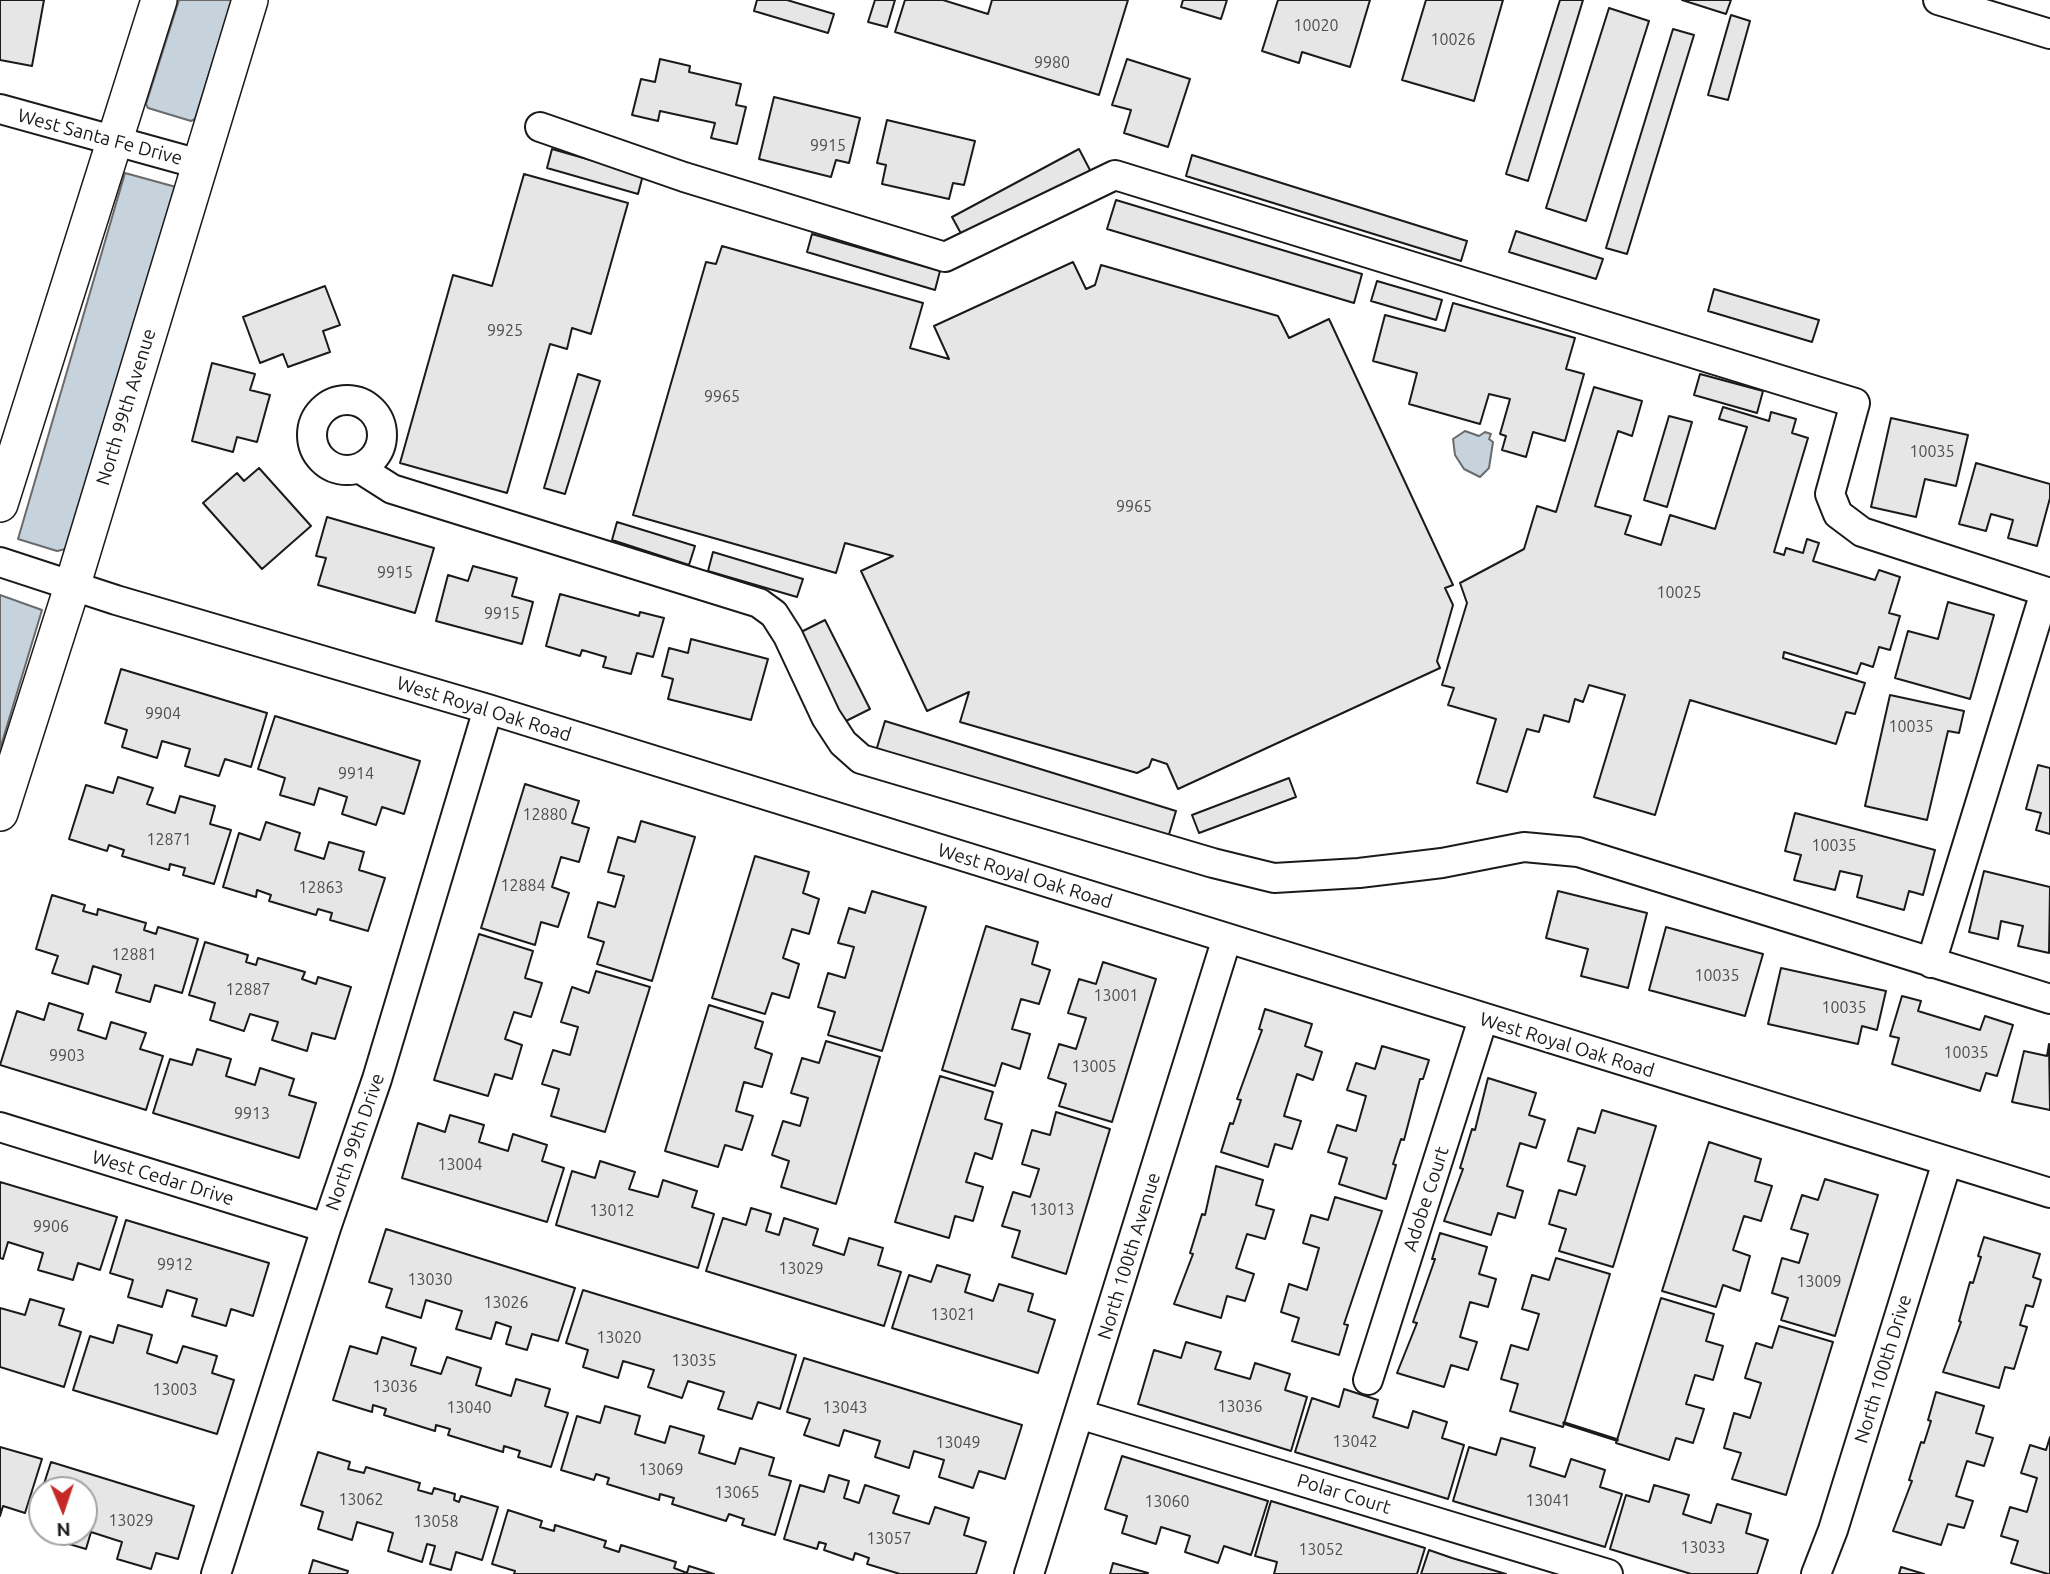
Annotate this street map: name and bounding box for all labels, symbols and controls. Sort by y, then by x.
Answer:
house number: 10020 [1293,16,1339,36]
house number: 10026 [1430,30,1476,50]
house number: 9980 [1034,53,1070,73]
street label: West Santa Fe Drive [15,104,185,170]
house number: 9915 [810,136,846,156]
house number: 9925 [487,321,523,341]
street label: North 99th Avenue [91,326,161,488]
house number: 9965 [704,387,740,407]
house number: 10035 [1909,442,1955,462]
house number: 9965 [1116,497,1152,517]
house number: 9915 [377,563,413,583]
house number: 10025 [1656,583,1702,603]
house number: 9915 [484,604,520,624]
street label: West Royal Oak Road [394,672,574,746]
house number: 9904 [145,704,181,724]
house number: 10035 [1888,717,1934,737]
house number: 9914 [338,764,374,784]
house number: 12880 [522,805,568,825]
house number: 12871 [146,830,192,850]
house number: 10035 [1811,836,1857,856]
street label: West Royal Oak Road [935,839,1115,913]
house number: 12884 [500,876,546,896]
house number: 12863 [298,878,344,898]
house number: 12881 [111,945,157,965]
house number: 10035 [1694,966,1740,986]
house number: 12887 [225,980,271,1000]
house number: 13001 [1093,986,1139,1006]
house number: 10035 [1821,998,1867,1018]
street label: West Royal Oak Road [1477,1008,1657,1082]
house number: 10035 [1943,1043,1989,1063]
house number: 9903 [49,1046,85,1066]
house number: 13005 [1071,1057,1117,1077]
street label: North 99th Drive [321,1070,389,1214]
house number: 9913 [234,1104,270,1124]
street label: Adobe Court [1398,1144,1454,1254]
street label: West Cedar Drive [89,1146,237,1210]
house number: 13004 [437,1155,483,1175]
street label: North 100th Avenue [1093,1170,1165,1342]
house number: 13013 [1029,1200,1075,1220]
house number: 13012 [589,1201,635,1221]
house number: 9906 [33,1217,69,1237]
house number: 9912 [157,1255,193,1275]
house number: 13029 [778,1259,824,1279]
house number: 13030 [407,1270,453,1290]
house number: 13009 [1796,1272,1842,1292]
street label: North 100th Drive [1850,1292,1916,1446]
house number: 13026 [483,1293,529,1313]
house number: 13021 [930,1305,976,1325]
house number: 13020 [596,1328,642,1348]
house number: 13035 [671,1351,717,1371]
house number: 13036 [372,1377,418,1397]
house number: 13003 [152,1380,198,1400]
house number: 13036 [1217,1397,1263,1417]
house number: 13040 [446,1398,492,1418]
house number: 13043 [822,1398,868,1418]
house number: 13042 [1332,1432,1378,1452]
house number: 13049 [935,1433,981,1453]
house number: 13069 [638,1460,684,1480]
street label: Polar Court [1294,1469,1394,1519]
north arrow [28,1476,98,1546]
house number: 13065 [714,1483,760,1503]
house number: 13062 [338,1490,384,1510]
house number: 13041 [1525,1491,1571,1511]
house number: 13060 [1144,1492,1190,1512]
house number: 13029 [108,1511,154,1531]
house number: 13058 [413,1512,459,1532]
text: N [56,1519,71,1541]
house number: 13057 [866,1529,912,1549]
house number: 13033 [1680,1538,1726,1558]
house number: 13052 [1298,1540,1344,1560]

